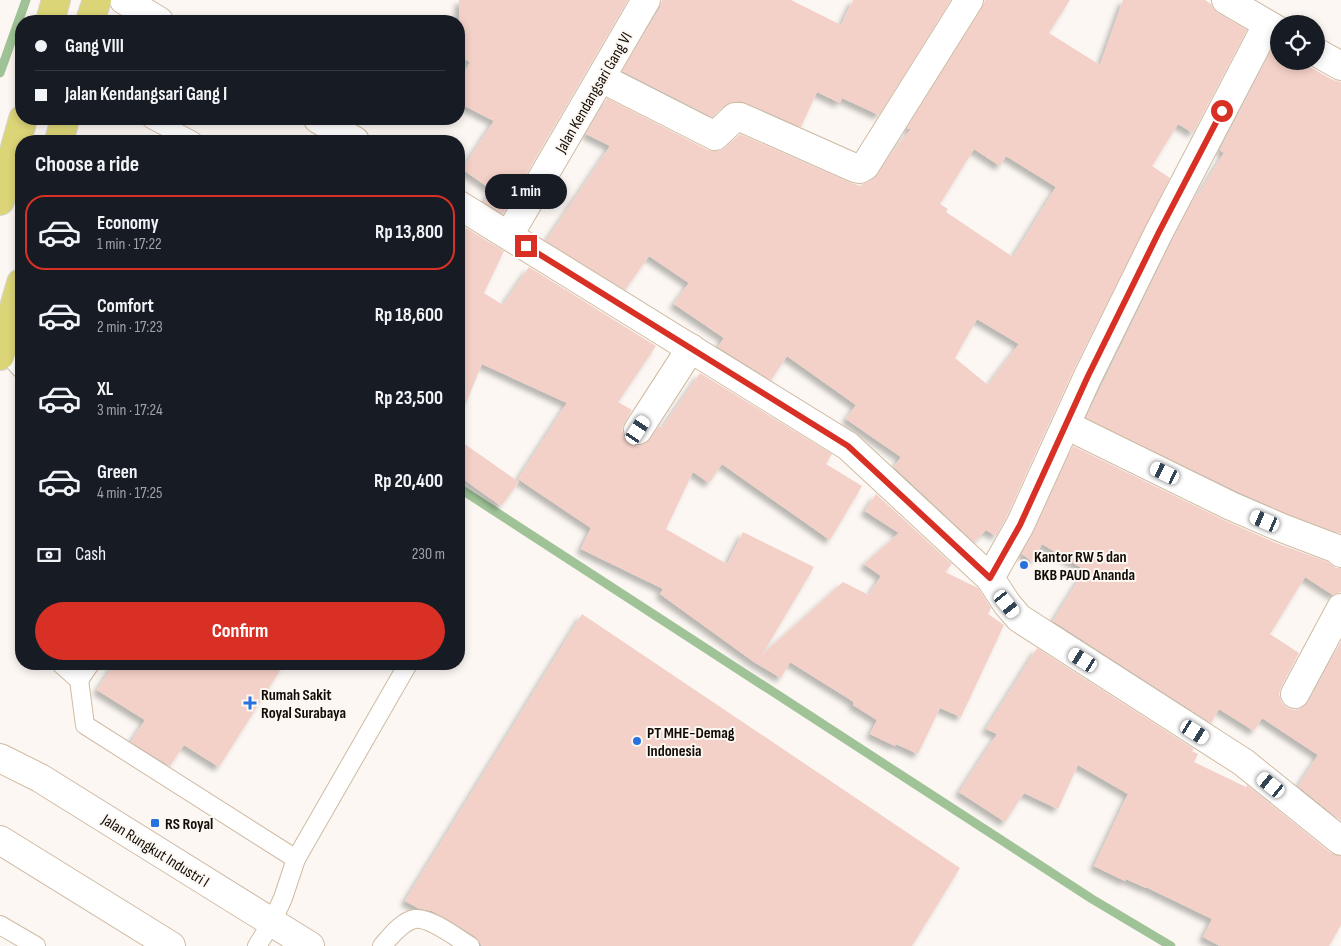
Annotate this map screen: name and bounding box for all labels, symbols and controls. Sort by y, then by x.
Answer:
map controls [1270,15,1325,70]
button: locate [1270,15,1325,70]
street label: Jalan Kendangsari Gang VI [551,29,637,157]
text: Gang VIII [65,35,124,58]
text: Jalan Kendangsari Gang I [65,83,227,106]
route start [1211,100,1233,122]
text: Choose a ride [35,151,139,178]
callout: 1 min [485,174,567,208]
text: 1 min [511,182,541,201]
icon: car [37,210,82,255]
text: Economy [97,212,159,235]
text: Rp 13,800 [375,221,443,244]
text: 1 min · 17:22 [97,235,162,254]
route end [515,235,537,257]
icon: car [37,293,82,338]
text: Comfort [97,295,154,318]
text: Rp 18,600 [375,304,443,327]
text: 2 min · 17:23 [97,318,163,337]
icon: car [37,376,82,421]
text: XL [97,378,113,401]
text: Rp 23,500 [375,387,443,410]
text: 3 min · 17:24 [97,401,163,420]
car [623,413,652,447]
icon: car [37,459,82,504]
car [1148,460,1181,486]
text: Green [97,461,137,484]
text: Rp 20,400 [374,470,443,493]
text: 4 min · 17:25 [97,484,163,503]
car [1248,508,1281,534]
icon: cash [35,541,63,569]
text: Cash [75,543,106,566]
text: 230 m [412,545,445,564]
place label: Kantor RW 5 dan BKB PAUD Ananda [1034,548,1135,585]
marker: Kantor RW 5 dan BKB PAUD Ananda [1018,559,1030,571]
car [991,588,1022,620]
button: Confirm [35,602,445,660]
car [1066,646,1099,674]
place label: Rumah Sakit Royal Surabaya [261,686,346,723]
marker: Rumah Sakit Royal Surabaya [243,696,257,710]
car [1178,718,1211,746]
place label: PT MHE-Demag Indonesia [647,724,735,761]
marker: PT MHE-Demag Indonesia [631,735,643,747]
car [1254,770,1287,800]
street label: Jalan Rungkut Industri I [97,810,212,892]
place label: RS Royal [165,815,213,834]
marker: RS Royal [149,817,161,829]

